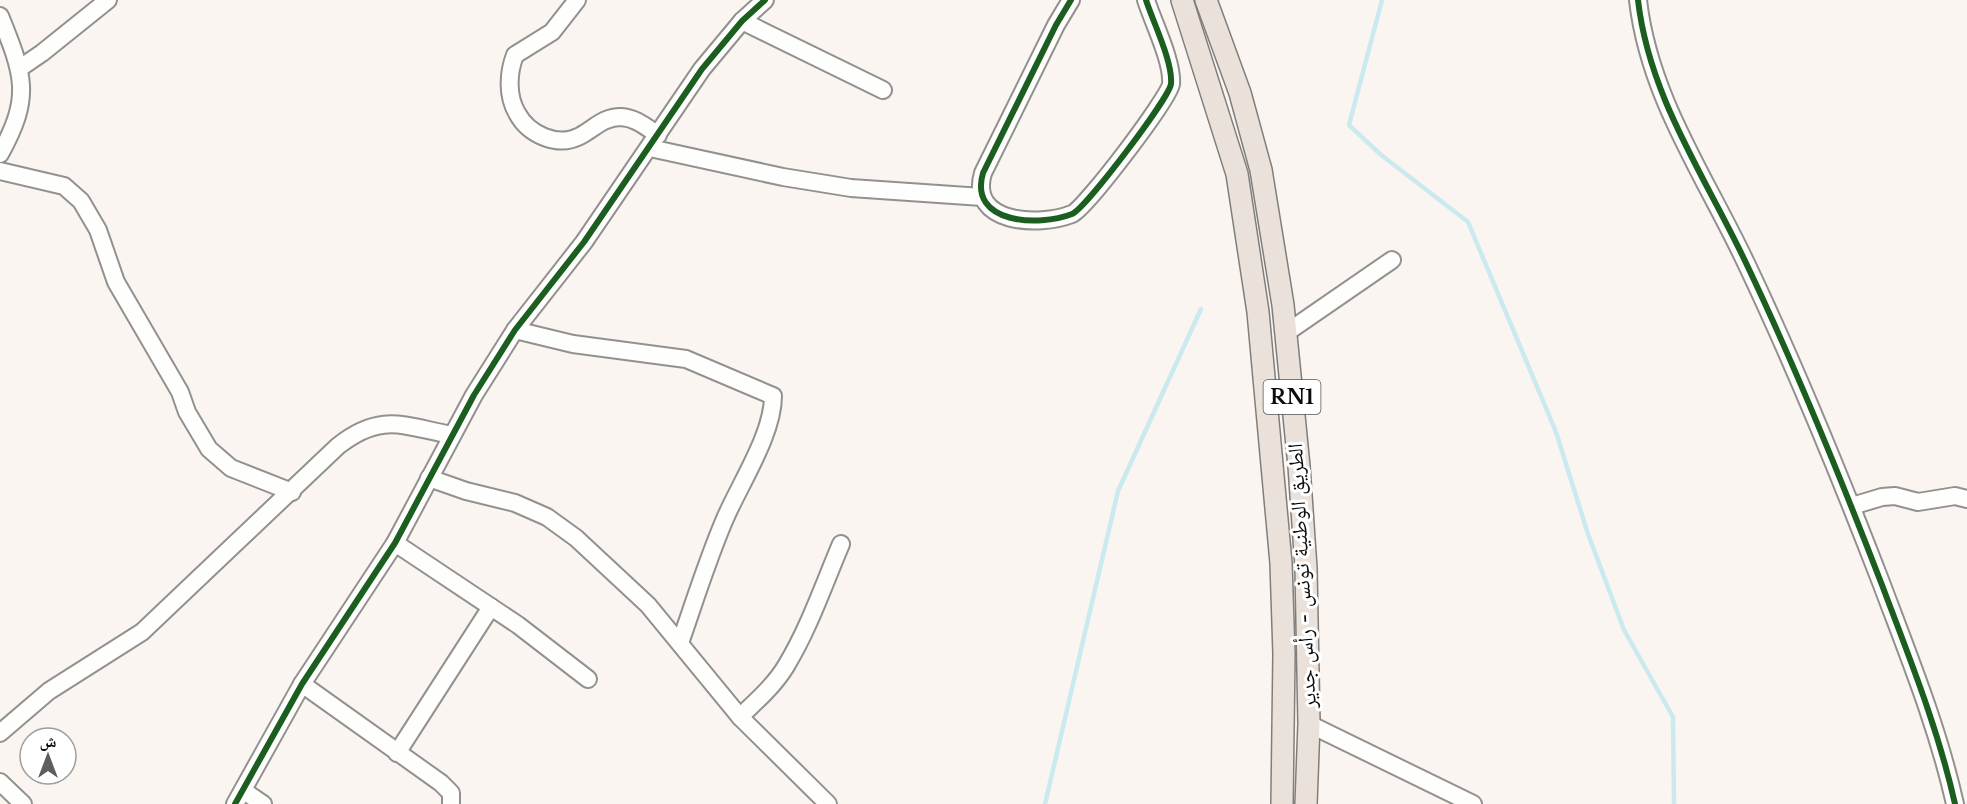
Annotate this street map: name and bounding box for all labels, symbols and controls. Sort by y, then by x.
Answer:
road number: RN1 [1264,380,1320,414]
street label: الطريق الوطنية تونس - رأس جدير [1282,443,1322,710]
north arrow [18,726,78,786]
text: ش [40,731,57,751]

